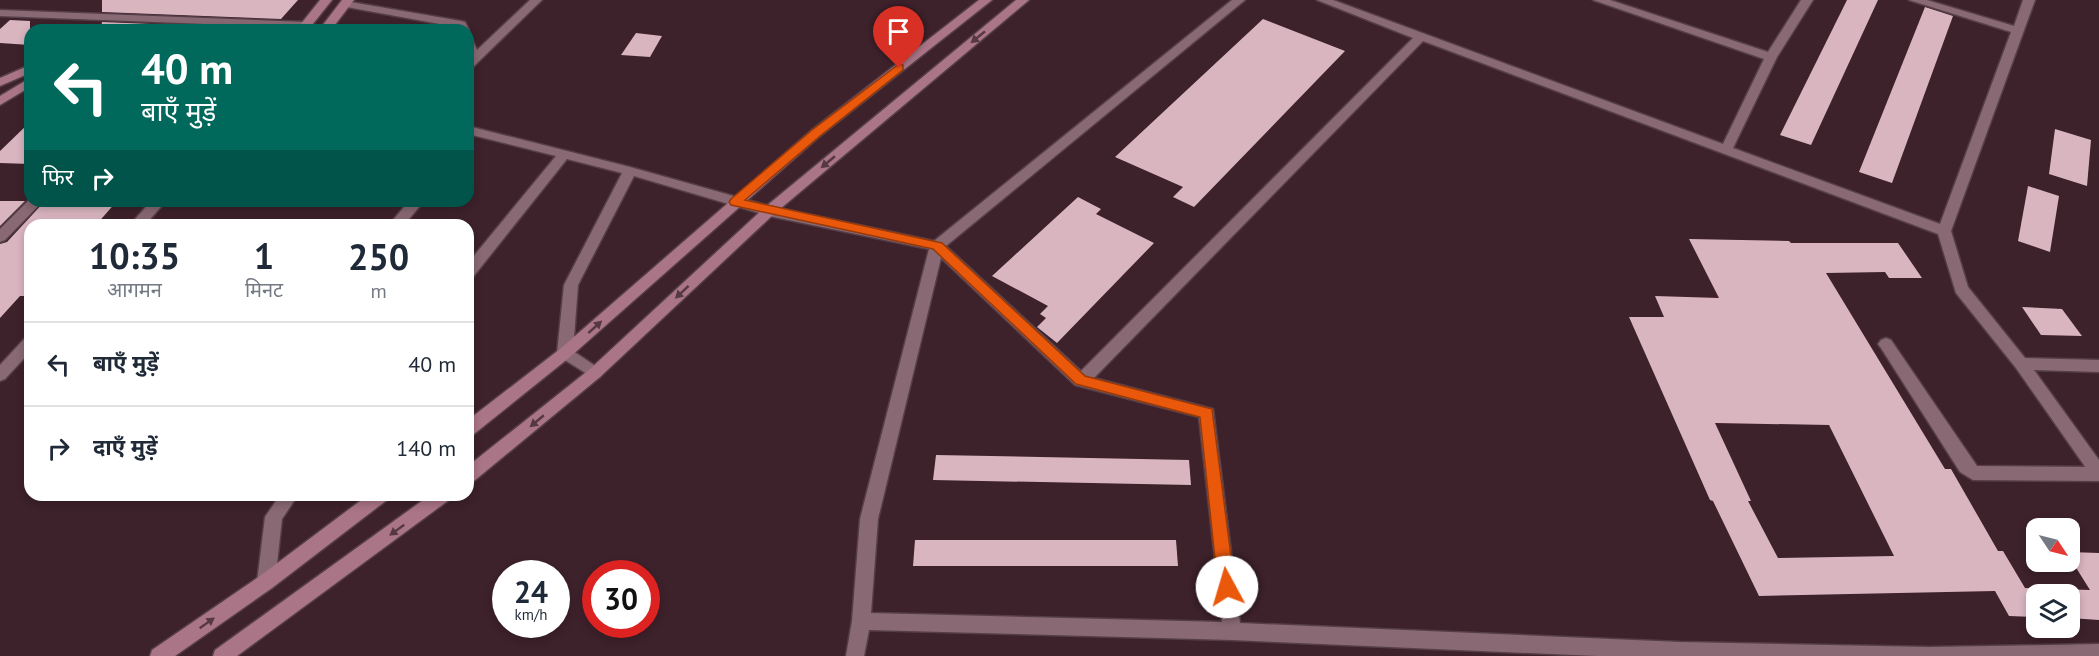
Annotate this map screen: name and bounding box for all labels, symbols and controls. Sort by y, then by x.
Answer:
pin [873,6,924,68]
icon: arrive [882,15,915,48]
one-way arrow [971,30,986,43]
text: 40 m [141,41,233,96]
icon: left [42,48,120,126]
text: बाएँ मुड़ें [141,94,216,128]
one-way arrow [820,155,836,168]
icon: right [86,162,119,195]
text: फिर [42,163,74,191]
text: 10:35 [89,232,180,279]
text: 1 [254,232,274,279]
text: 250 [348,233,409,280]
text: आगमन [107,277,162,303]
text: मिनट [245,277,283,303]
text: m [370,278,387,304]
one-way arrow [676,284,690,298]
one-way arrow [587,321,602,334]
icon: left [42,348,75,381]
text: बाएँ मुड़ें [93,349,159,377]
text: 40 m [408,350,456,378]
one-way arrow [529,415,545,428]
icon: right [42,432,75,465]
text: दाएँ मुड़ें [93,433,158,461]
text: 140 m [396,434,456,462]
north arrow [2026,518,2080,572]
map controls [2026,518,2080,638]
one-way arrow [389,524,405,536]
position arrow [1195,555,1259,619]
speed limit sign: 30 [582,560,660,638]
text: 24 [514,572,548,611]
button: layers [2026,584,2080,638]
text: km/h [515,605,547,624]
one-way arrow [198,617,214,629]

